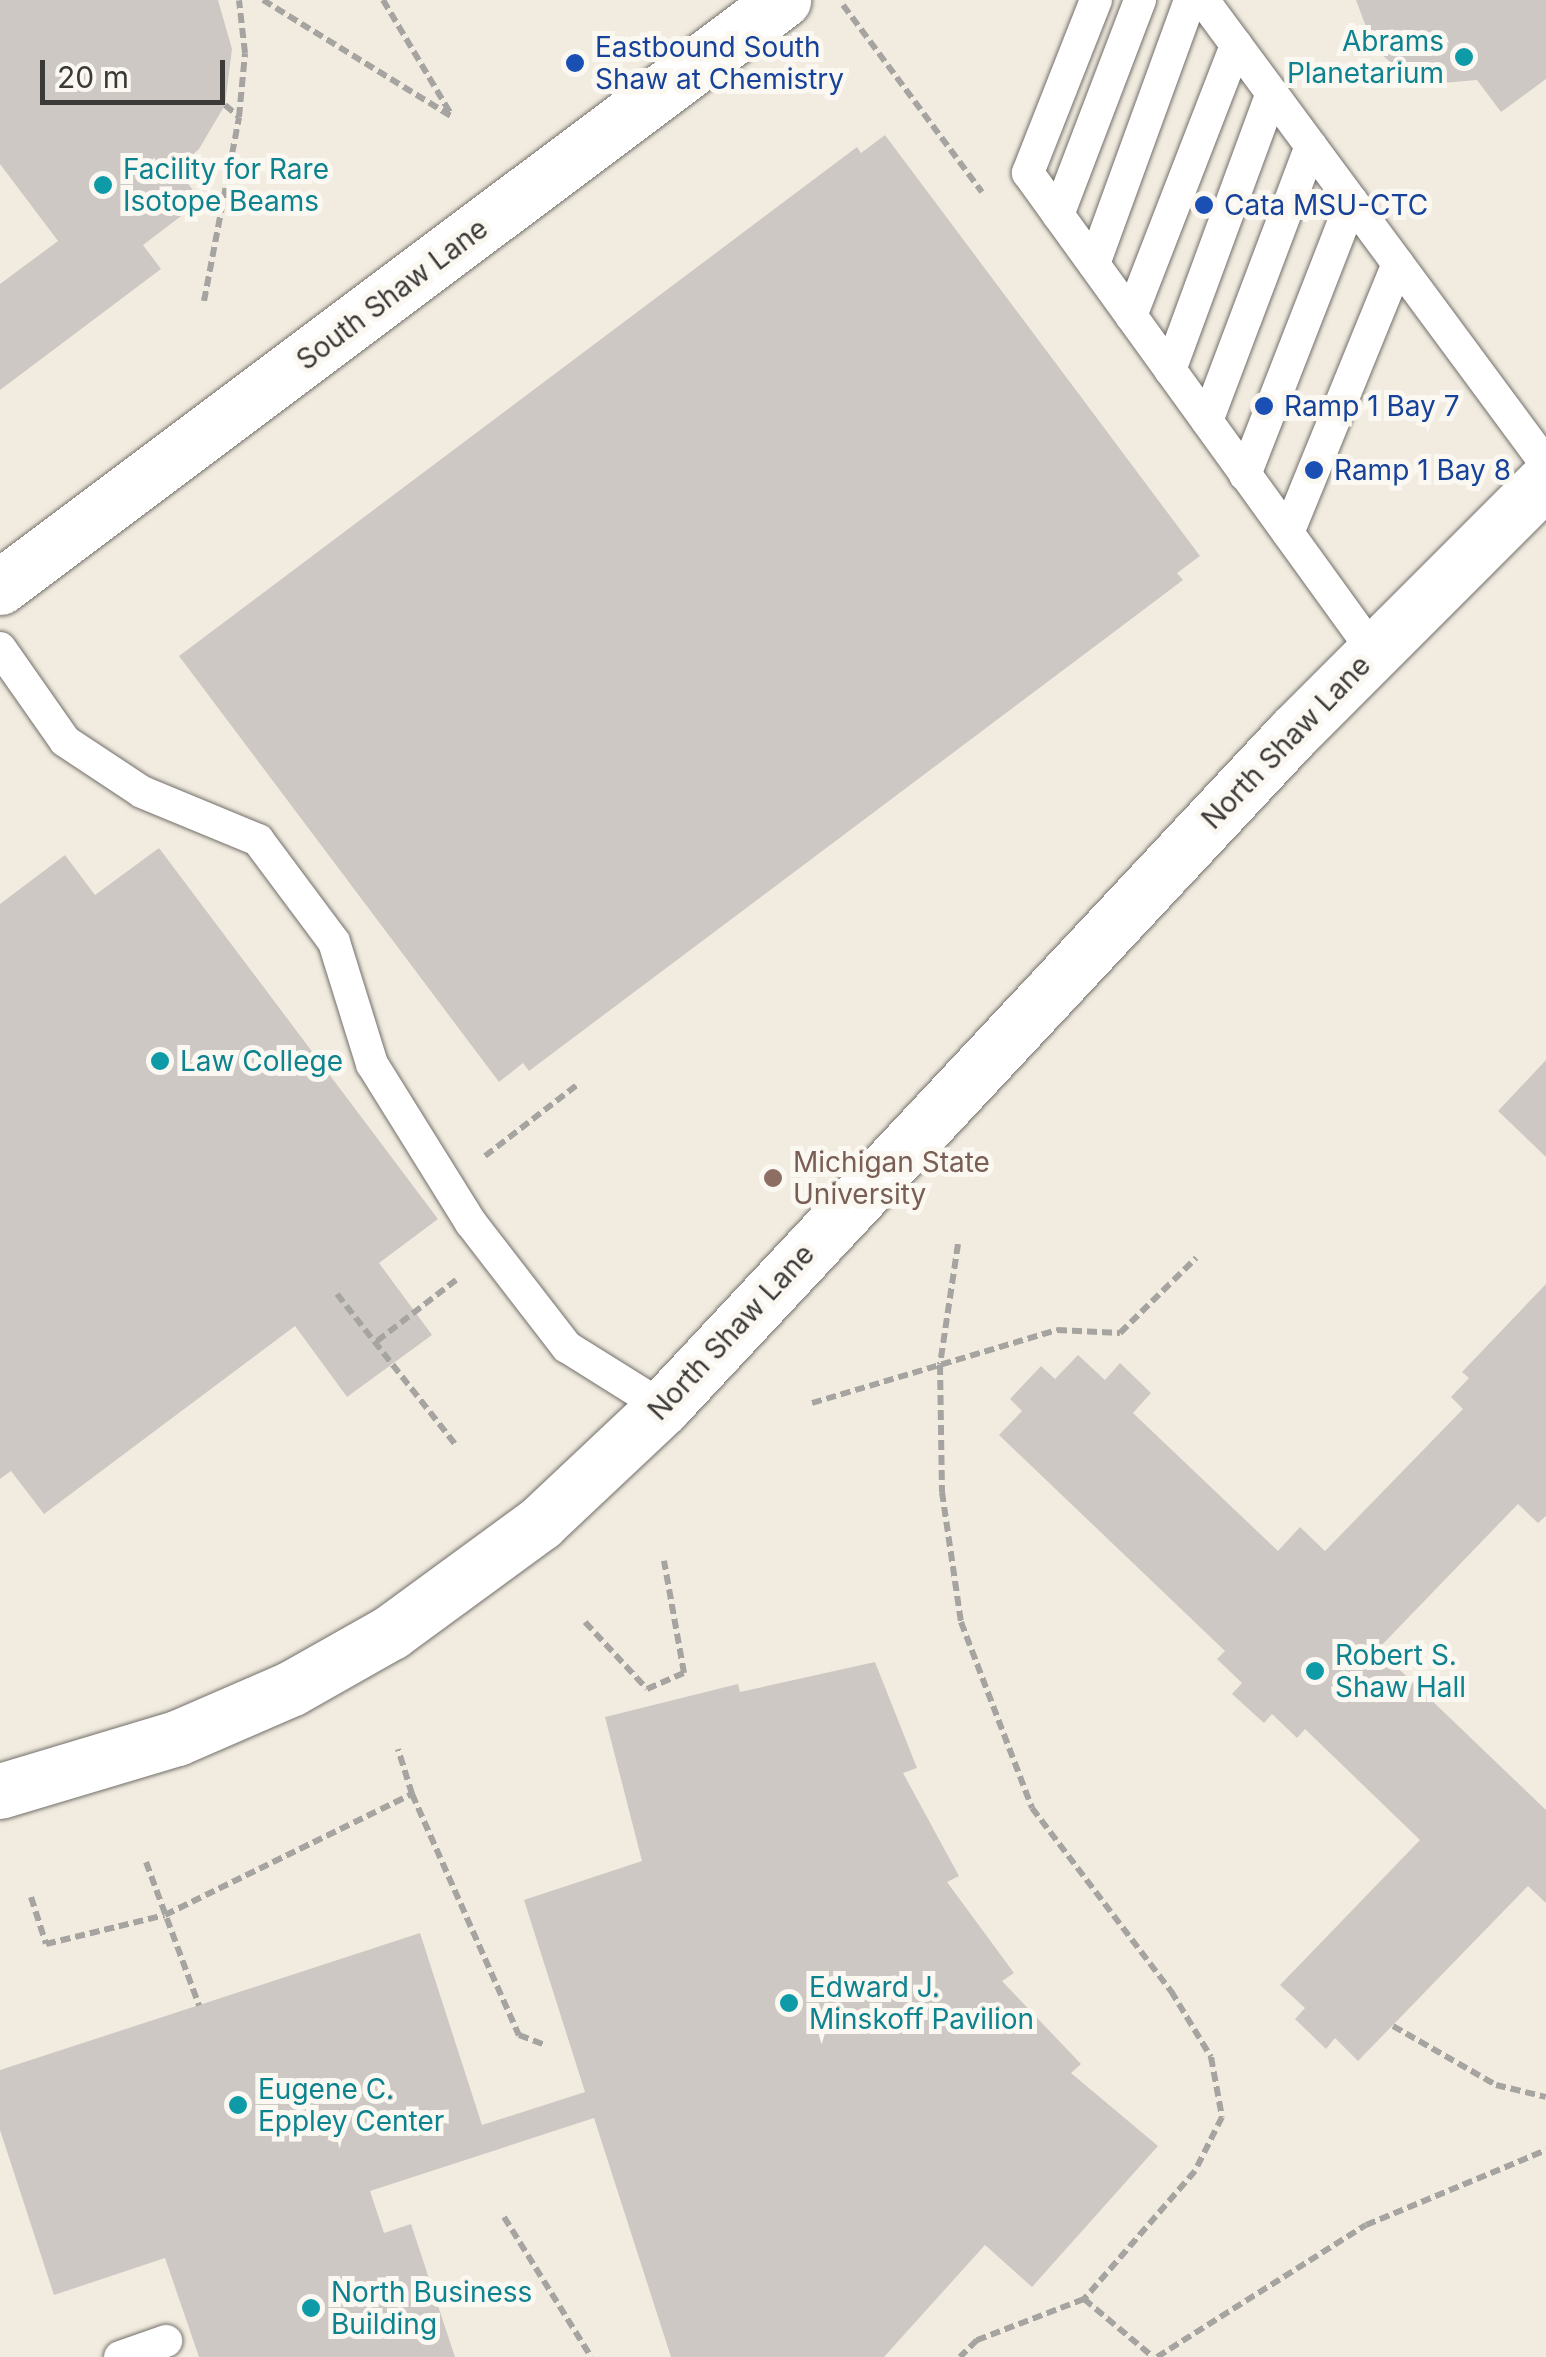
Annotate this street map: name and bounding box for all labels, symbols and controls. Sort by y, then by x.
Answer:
place label: Abrams Planetarium [1287,24,1444,90]
place label: Eastbound South Shaw at Chemistry [595,30,844,96]
scale bar [45,40,230,102]
marker: Abrams Planetarium [1453,46,1475,68]
marker: Eastbound South Shaw at Chemistry [564,52,586,74]
text: 20 m [57,59,129,95]
place label: Facility for Rare Isotope Beams [123,152,329,218]
marker: Facility for Rare Isotope Beams [92,174,114,196]
place label: Cata MSU-CTC [1224,188,1428,222]
marker: Cata MSU-CTC [1193,194,1215,216]
street label: South Shaw Lane [290,211,494,377]
place label: Ramp 1 Bay 7 [1284,389,1460,423]
marker: Ramp 1 Bay 7 [1253,395,1275,417]
place label: Ramp 1 Bay 8 [1334,453,1511,487]
marker: Ramp 1 Bay 8 [1303,459,1325,481]
street label: North Shaw Lane [1195,648,1377,836]
place label: Law College [180,1044,343,1078]
marker: Law College [149,1050,171,1072]
place label: Michigan State University [793,1145,990,1211]
marker: Michigan State University [762,1167,784,1189]
street label: North Shaw Lane [641,1237,821,1427]
place label: Robert S. Shaw Hall [1335,1638,1466,1704]
marker: Robert S. Shaw Hall [1304,1660,1326,1682]
place label: Edward J. Minskoff Pavilion [809,1970,1034,2036]
marker: Edward J. Minskoff Pavilion [778,1992,800,2014]
place label: Eugene C. Eppley Center [258,2072,444,2138]
marker: Eugene C. Eppley Center [227,2094,249,2116]
place label: North Business Building [331,2275,532,2341]
marker: North Business Building [300,2297,322,2319]

